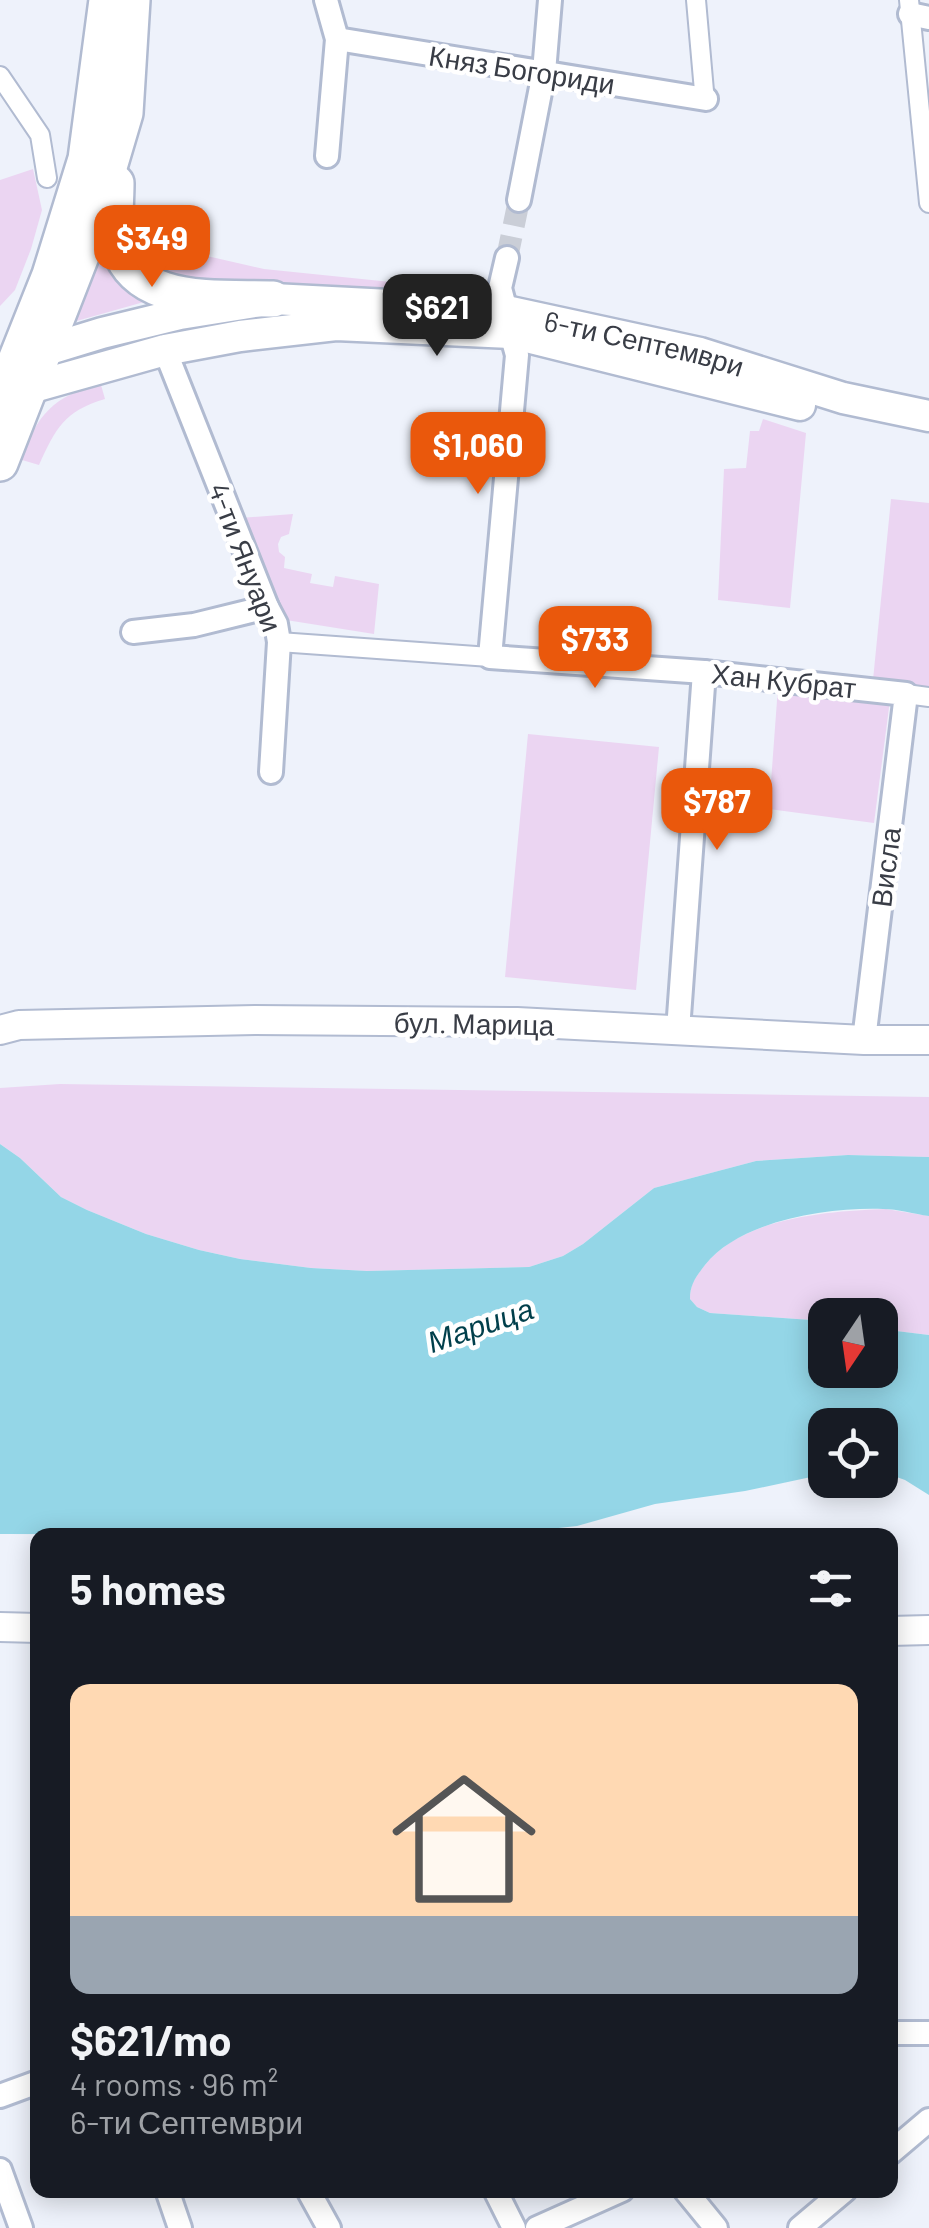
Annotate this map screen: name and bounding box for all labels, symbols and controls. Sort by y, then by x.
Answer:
street label: Княз Богориди [427,38,617,100]
pin: $349 [93,205,211,290]
text: $349 [116,218,188,256]
pin: $621 [378,274,496,359]
text: $621 [405,287,469,325]
street label: 6-ти Септември [541,303,748,383]
pin: $1,060 [397,412,559,497]
text: $1,060 [433,425,523,463]
street label: 4-ти Януари [202,478,290,636]
pin: $733 [536,606,654,691]
text: $733 [561,619,629,657]
street label: Хан Кубрат [710,655,858,705]
pin: $787 [658,768,776,853]
text: $787 [683,781,751,819]
street label: Висла [863,825,907,909]
street label: бул. Марица [393,1005,555,1041]
water label: Марица [422,1289,538,1359]
north arrow [808,1298,898,1388]
map controls [808,1298,898,1498]
button: locate [808,1408,898,1498]
icon: filters [803,1561,858,1616]
text: 5 homes [70,1563,226,1613]
icon: home [374,1749,554,1929]
text: $621/mo [70,2014,232,2064]
text: 4 rooms · 96 m² [70,2064,278,2102]
text: 6-ти Септември [70,2102,303,2140]

